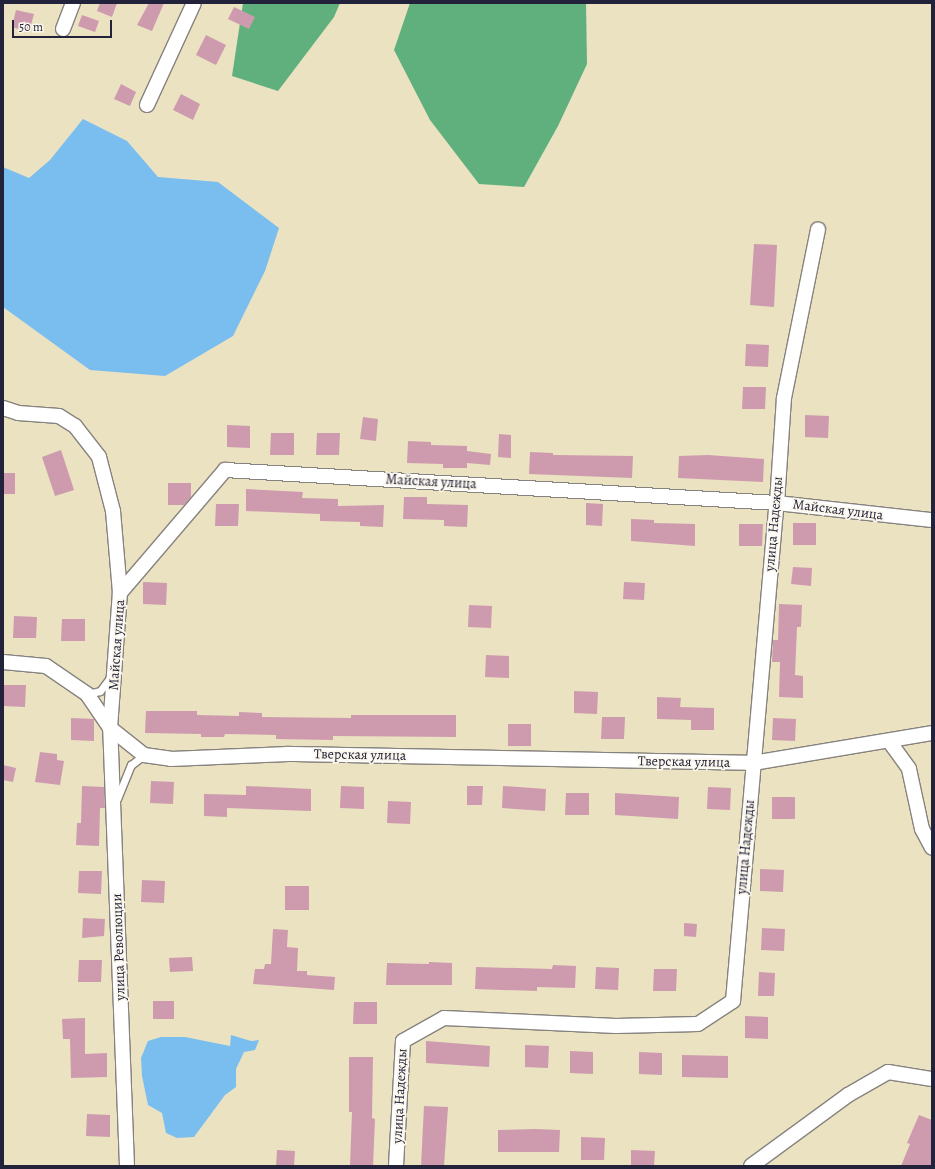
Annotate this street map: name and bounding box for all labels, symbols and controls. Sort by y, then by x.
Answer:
scale bar [14,12,114,38]
text: 50 m [19,19,43,35]
street label: Майская улица [385,471,477,493]
street label: улица Надежды [761,476,787,572]
street label: Майская улица [792,496,884,524]
street label: Майская улица [105,599,129,691]
street label: Тверская улица [314,746,406,764]
street label: Тверская улица [638,753,730,771]
street label: улица Надежды [733,799,759,895]
street label: улица Революции [109,893,129,1001]
street label: улица Надежды [389,1048,411,1144]

